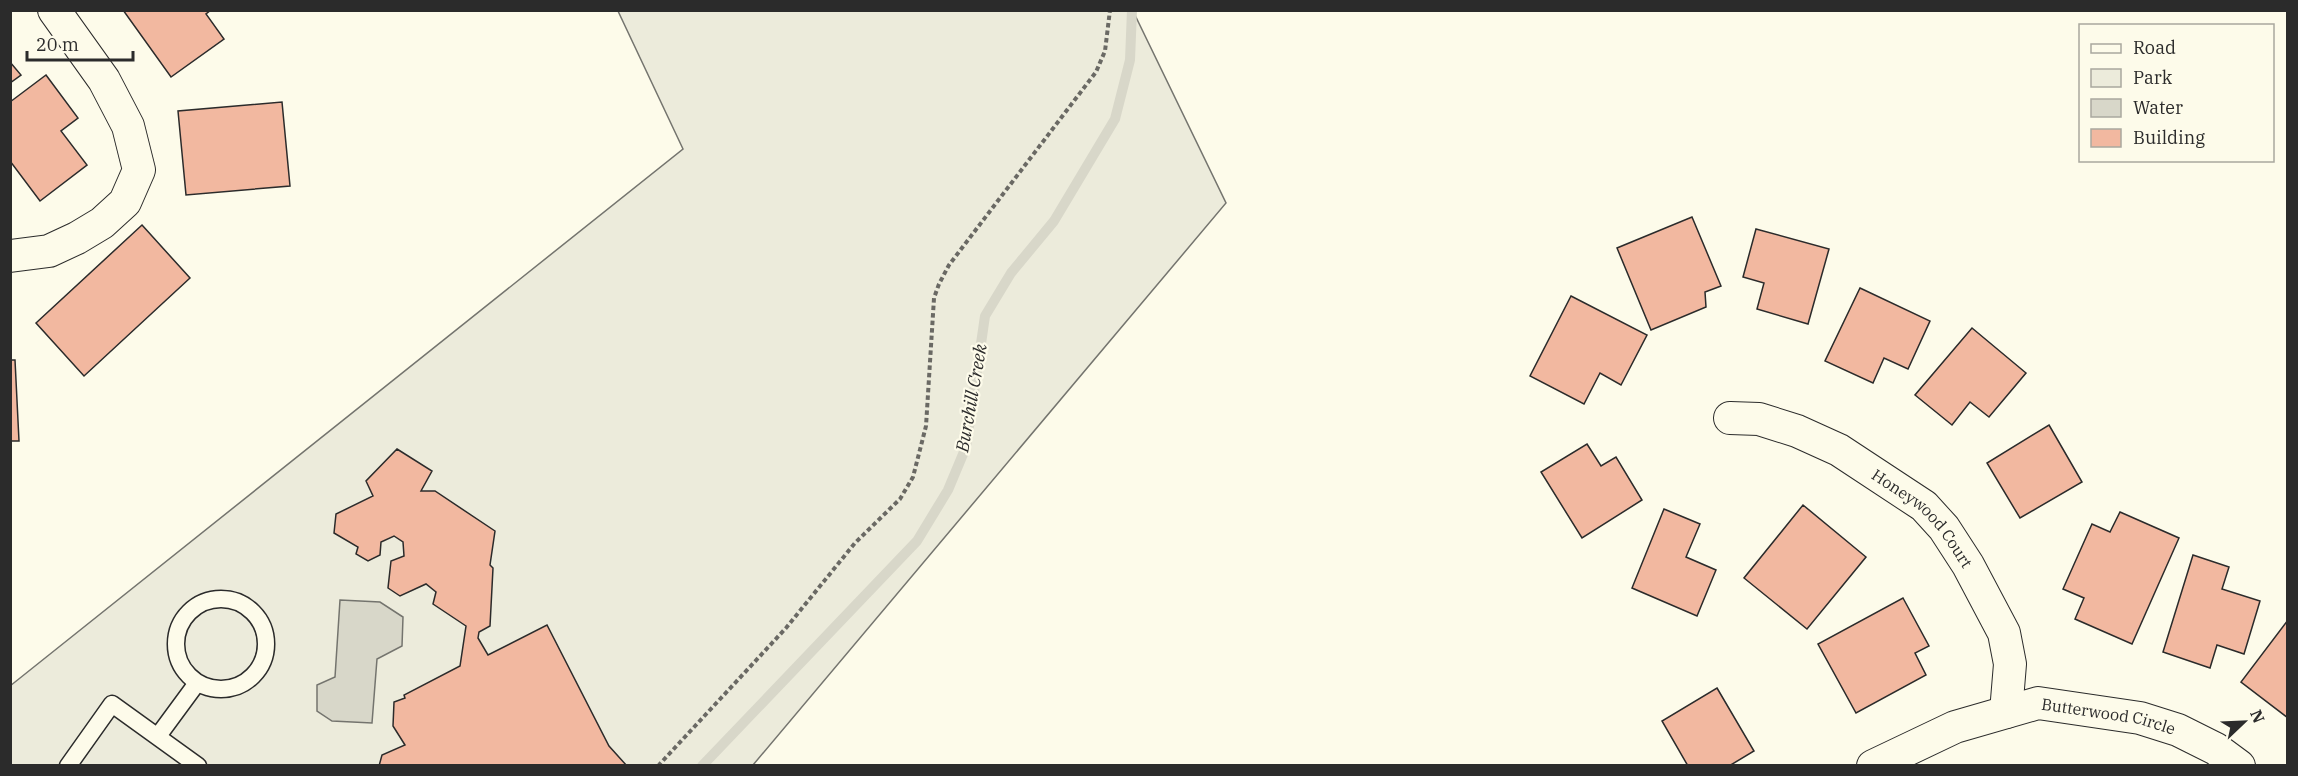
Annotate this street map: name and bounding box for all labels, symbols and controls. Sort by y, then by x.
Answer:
scale bar [27,24,134,62]
legend [2079,24,2274,162]
text: 20 m [36,33,79,56]
text: Road [2133,36,2176,59]
text: Park [2133,66,2173,89]
text: Water [2133,96,2183,119]
text: Building [2133,126,2205,149]
water label: Burchill Creek [950,342,992,455]
street label: Honeywood Court [1868,464,1977,572]
north arrow [2214,692,2274,752]
street label: Butterwood Circle [2040,694,2178,739]
text: N [2246,706,2269,726]

